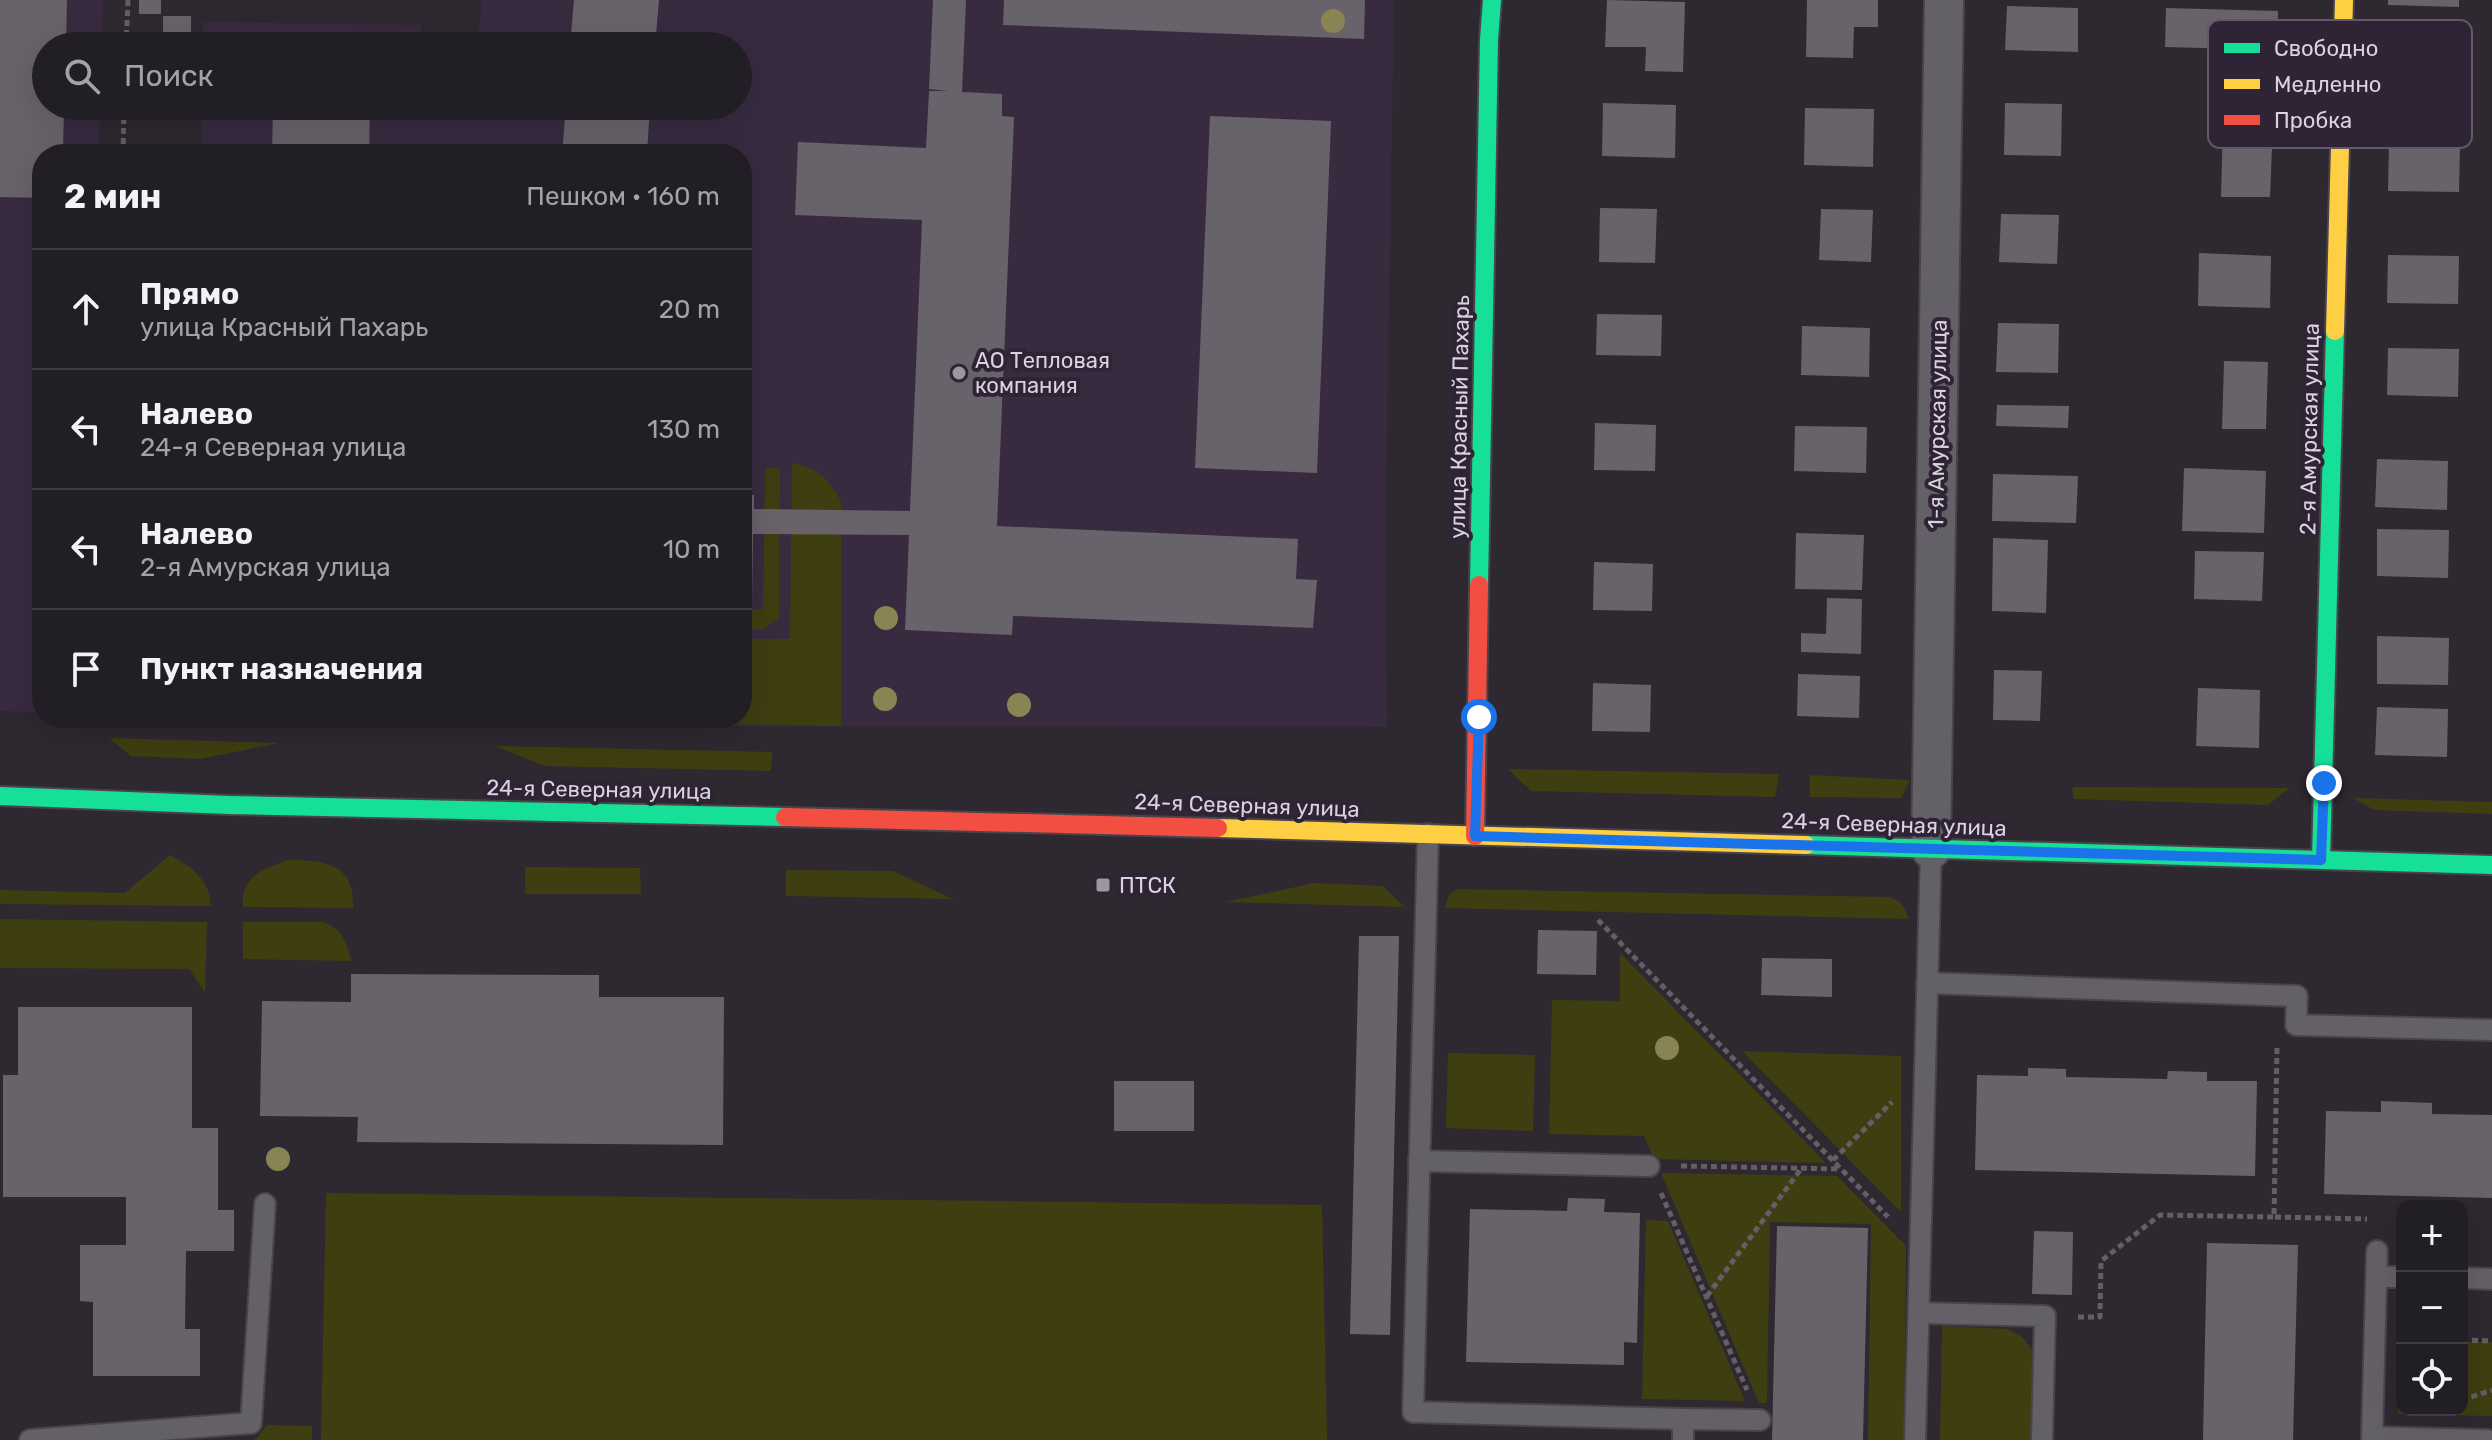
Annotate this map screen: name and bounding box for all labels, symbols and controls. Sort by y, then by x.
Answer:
legend [2208,20,2472,148]
search box [32,32,752,120]
text: Свободно [2274,35,2378,62]
icon: search [60,54,104,98]
text: Поиск [124,58,214,94]
text: Медленно [2274,71,2382,98]
text: Пробка [2274,107,2352,134]
text: 2 мин [64,176,161,217]
text: Пешком · 160 m [526,181,720,212]
text: Прямо [140,276,239,312]
icon: ahead [64,287,108,331]
text: 20 m [659,294,720,325]
street label: улица Красный Пахарь [1444,295,1475,539]
text: улица Красный Пахарь [140,312,428,343]
street label: 1-я Амурская улица [1922,319,1953,529]
street label: 2-я Амурская улица [2294,323,2325,535]
place label: АО Тепловая компания [975,347,1110,399]
marker: АО Тепловая компания [950,364,968,382]
text: Налево [140,396,253,432]
icon: left [64,407,108,451]
text: 130 m [647,414,720,445]
text: 24-я Северная улица [140,432,406,463]
text: Налево [140,516,253,552]
icon: left [64,527,108,571]
text: 10 m [663,534,720,565]
text: 2-я Амурская улица [140,552,391,583]
icon: arrive [64,647,108,691]
text: Пункт назначения [140,651,423,687]
route start [1461,699,1497,735]
route end [2306,765,2342,801]
street label: 24-я Северная улица [486,774,712,805]
street label: 24-я Северная улица [1134,788,1360,823]
street label: 24-я Северная улица [1781,807,2007,842]
place label: ПТСК [1119,872,1176,899]
marker: ПТСК [1094,876,1112,894]
map controls [2396,1200,2468,1416]
button: + [2396,1200,2468,1272]
button: − [2396,1272,2468,1344]
button: locate [2396,1344,2468,1416]

